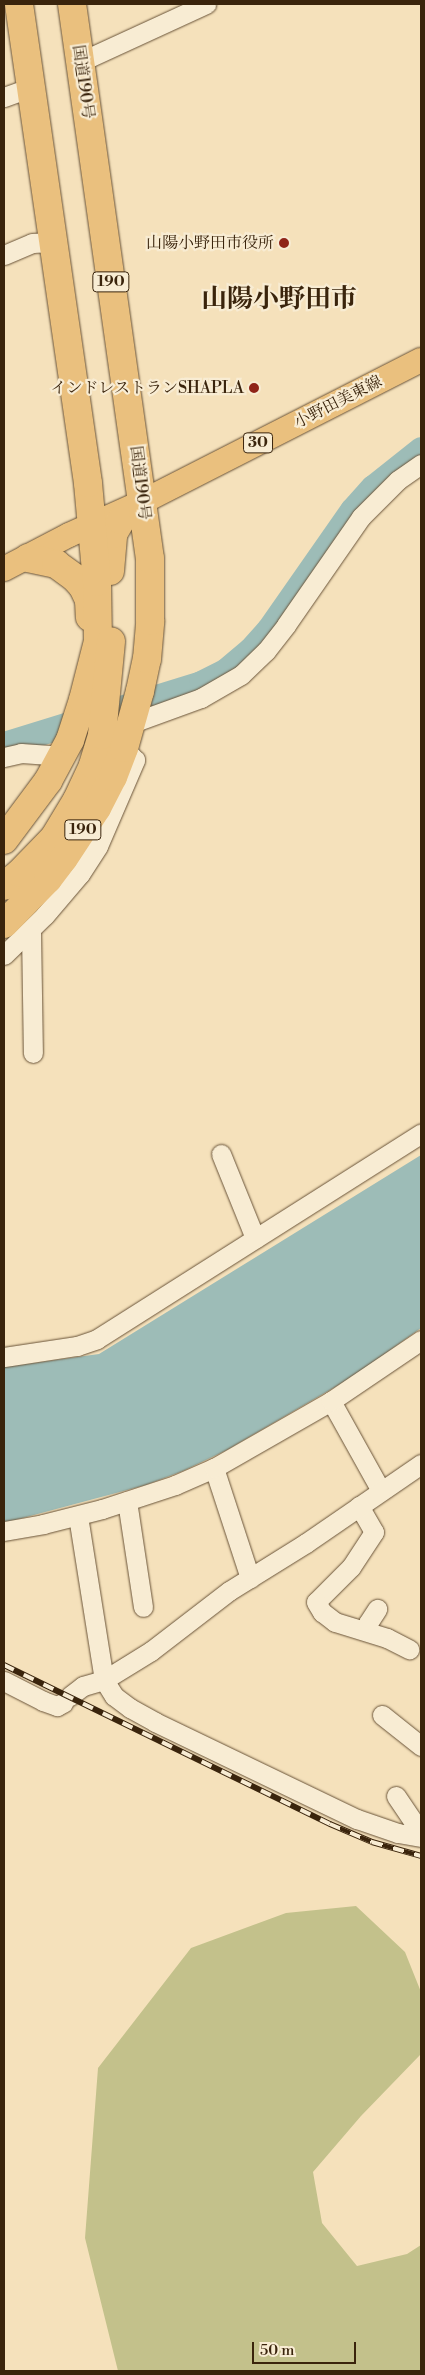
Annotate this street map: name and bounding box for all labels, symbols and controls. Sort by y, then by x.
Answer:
street label: 国道190号 [68,44,98,120]
place label: 山陽小野田市役所 [146,233,274,253]
marker: 山陽小野田市役所 [278,237,290,249]
road number: 190 [92,270,130,294]
district label: 山陽小野田市 [201,284,357,316]
street label: 小野田美東線 [291,372,385,432]
place label: インドレストランSHAPLA [50,378,244,398]
marker: インドレストランSHAPLA [248,382,260,394]
road number: 30 [243,430,273,456]
street label: 国道190号 [126,445,154,521]
road number: 190 [64,818,102,842]
scale bar [255,2332,359,2364]
text: 50 m [260,2341,294,2360]

